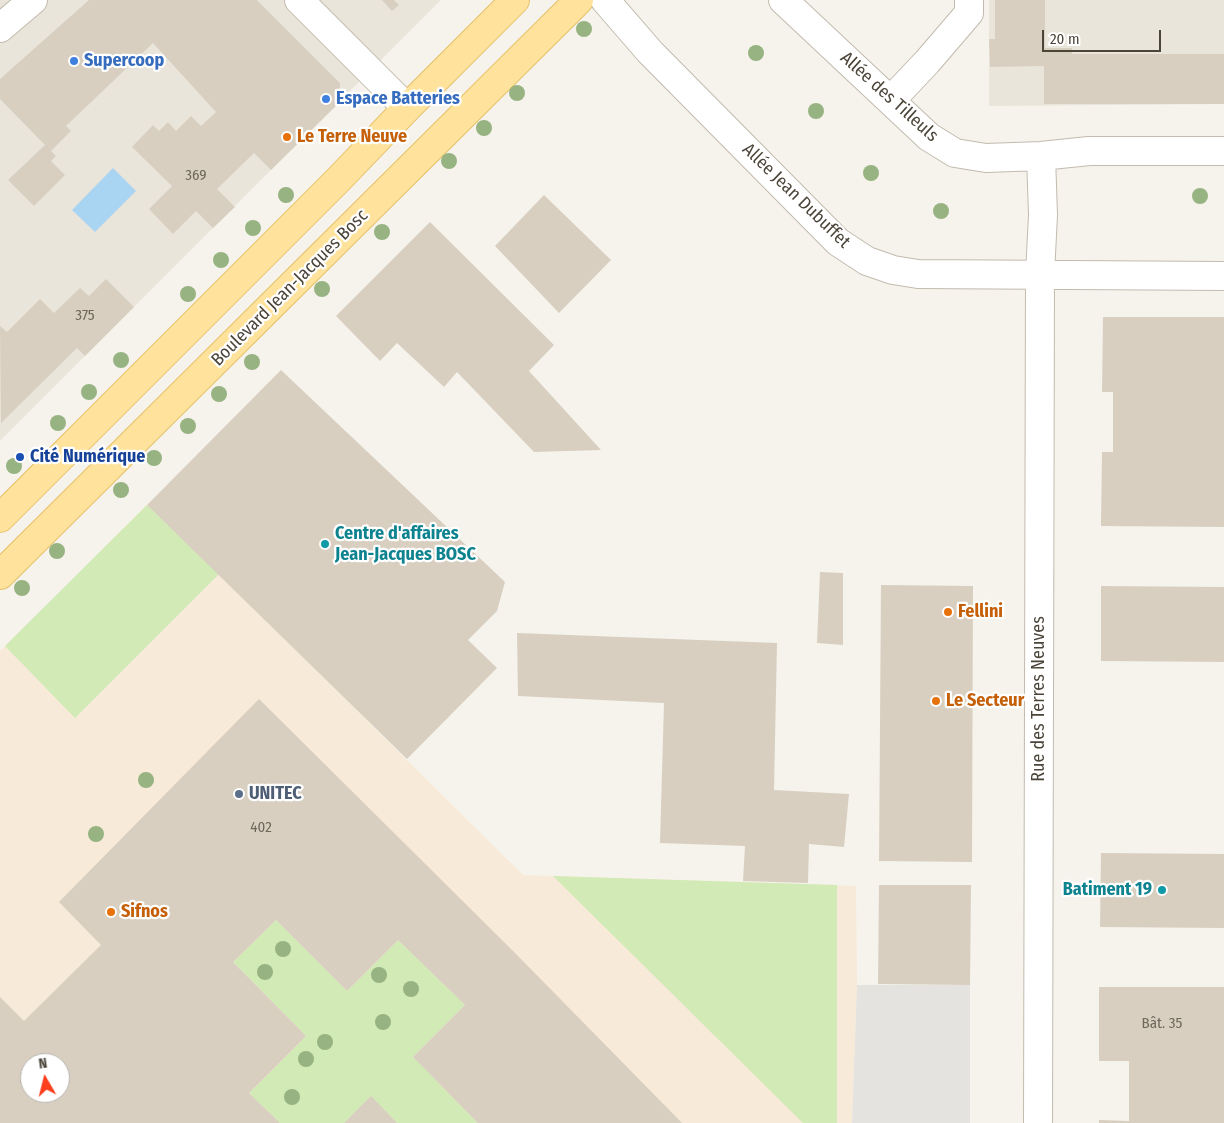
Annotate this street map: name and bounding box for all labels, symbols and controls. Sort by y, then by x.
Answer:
scale bar [1044,20,1163,52]
text: 20 m [1050,30,1080,48]
street label: Allée des Tilleuls [836,47,942,147]
place label: Supercoop [84,50,164,72]
marker: Supercoop [68,55,80,67]
place label: Espace Batteries [336,88,460,110]
marker: Espace Batteries [320,93,332,105]
place label: Le Terre Neuve [297,126,407,148]
marker: Le Terre Neuve [281,131,293,143]
street label: Allée Jean Dubuffet [738,139,854,253]
house number: 369 [185,167,207,185]
street label: Boulevard Jean-Jacques Bosc [207,205,373,371]
house number: 375 [75,307,95,325]
place label: Cité Numérique [30,446,145,468]
marker: Cité Numérique [14,451,26,463]
place label: Centre d'affaires Jean-Jacques BOSC [335,523,476,566]
marker: Centre d'affaires Jean-Jacques BOSC [319,538,331,550]
place label: Fellini [958,601,1003,623]
marker: Fellini [942,606,954,618]
street label: Rue des Terres Neuves [1028,616,1050,782]
place label: Le Secteur [946,690,1024,712]
marker: Le Secteur [930,695,942,707]
place label: UNITEC [249,783,302,805]
marker: UNITEC [233,788,245,800]
house number: 402 [250,819,272,837]
place label: Batiment 19 [1063,879,1152,901]
marker: Batiment 19 [1156,884,1168,896]
place label: Sifnos [121,901,168,923]
marker: Sifnos [105,906,117,918]
house number: Bât. 35 [1142,1015,1182,1033]
north arrow [20,1053,70,1103]
text: N [38,1055,48,1073]

